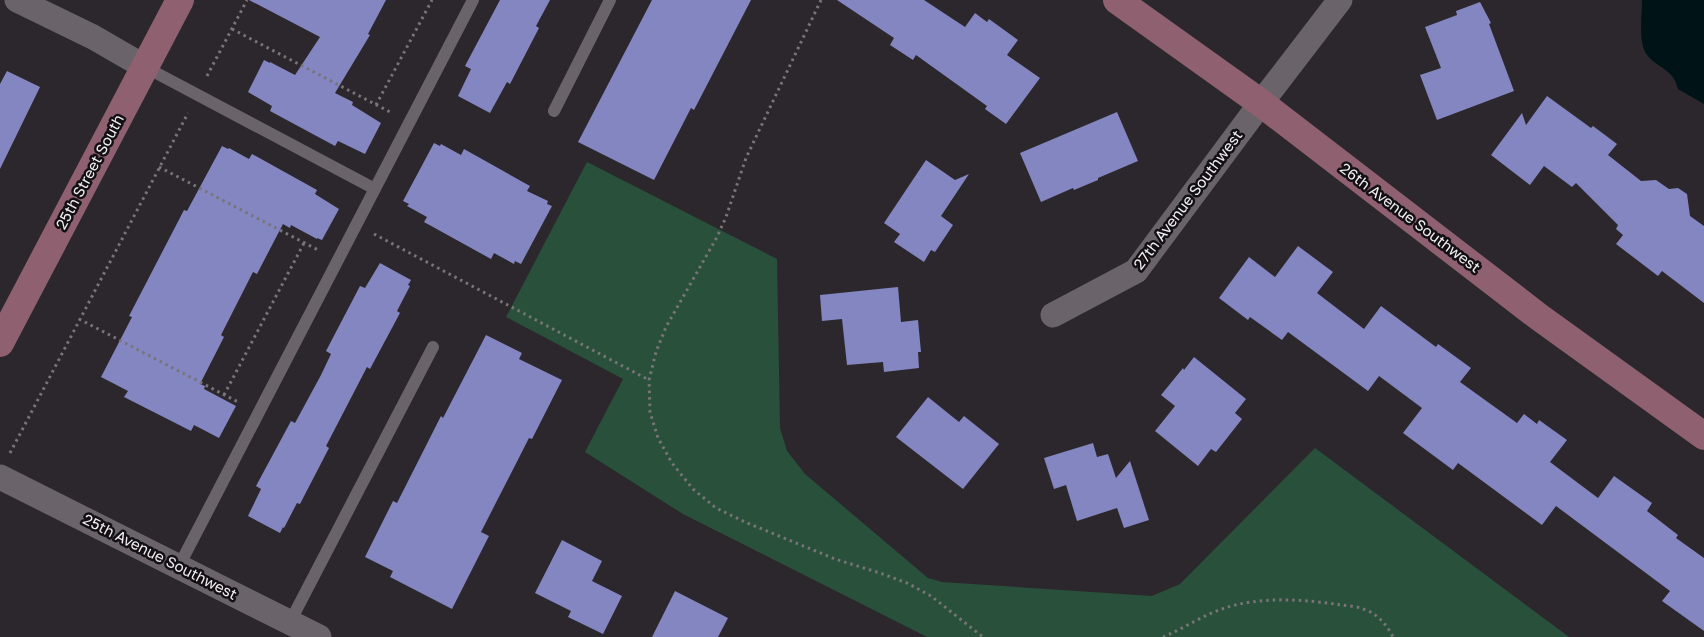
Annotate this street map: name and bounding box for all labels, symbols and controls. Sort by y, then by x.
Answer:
street label: 25th Street South [51,111,127,232]
street label: 27th Avenue Southwest [1129,126,1245,273]
street label: 26th Avenue Southwest [1337,159,1484,276]
street label: 25th Avenue Southwest [80,509,240,603]

